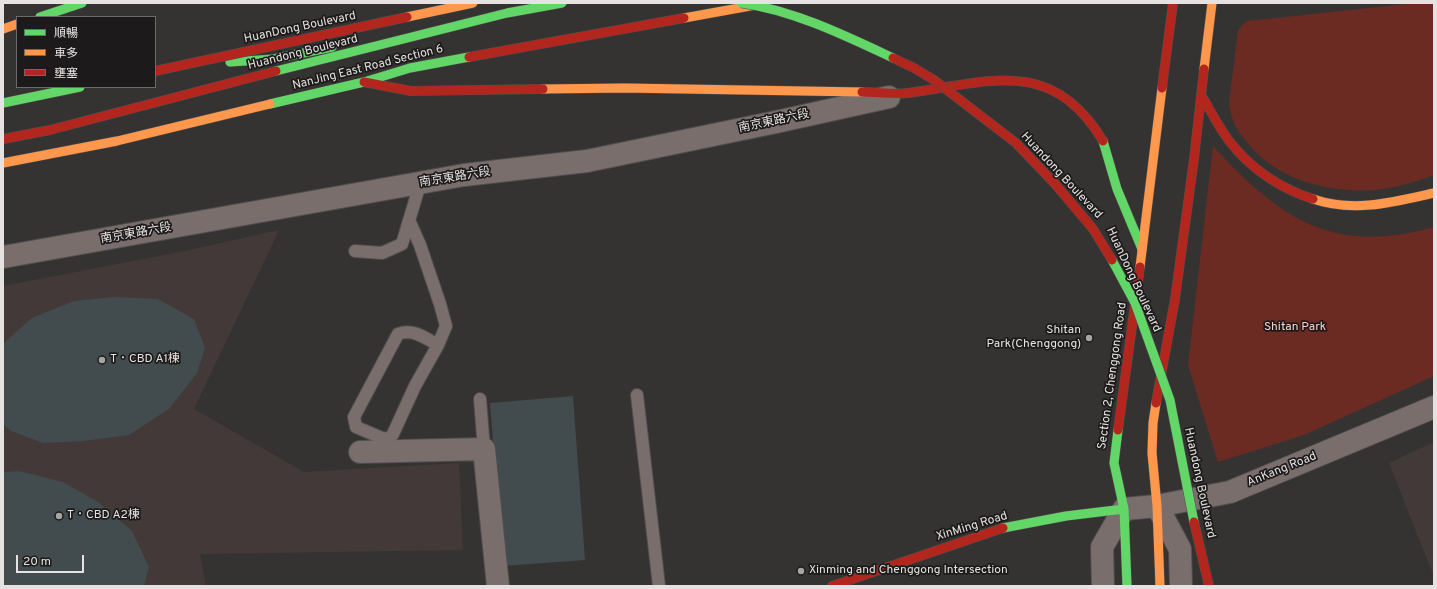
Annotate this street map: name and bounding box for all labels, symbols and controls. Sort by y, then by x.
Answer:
street label: HuanDong Boulevard [243,9,357,47]
legend [16,16,156,88]
text: 順暢 [54,26,78,42]
street label: Huandong Boulevard [247,32,359,74]
street label: NanJing East Road Section 6 [291,42,445,94]
text: 車多 [54,46,78,62]
text: 壅塞 [54,66,78,82]
street label: 南京東路六段 [737,107,811,137]
street label: Huandong Boulevard [1017,130,1105,222]
street label: 南京東路六段 [418,165,492,191]
street label: 南京東路六段 [99,221,173,247]
street label: HuanDong Boulevard [1102,225,1164,335]
street label: Section 2, Chenggong Road [1096,301,1130,451]
park label: Shitan Park [1264,321,1326,335]
place label: Shitan Park(Chenggong) [986,324,1081,352]
marker: Shitan Park(Chenggong) [1084,333,1094,343]
place label: T．CBD A1棟 [110,353,180,367]
marker: T．CBD A1棟 [97,355,107,365]
street label: Huandong Boulevard [1180,426,1218,540]
street label: AnKang Road [1245,450,1319,490]
place label: T．CBD A2棟 [67,509,140,523]
street label: XinMing Road [935,509,1009,545]
marker: T．CBD A2棟 [54,511,64,521]
scale bar [18,547,86,573]
text: 20 m [23,554,51,570]
place label: Xinming and Chenggong Intersection [809,564,1008,578]
marker: Xinming and Chenggong Intersection [796,566,806,576]

